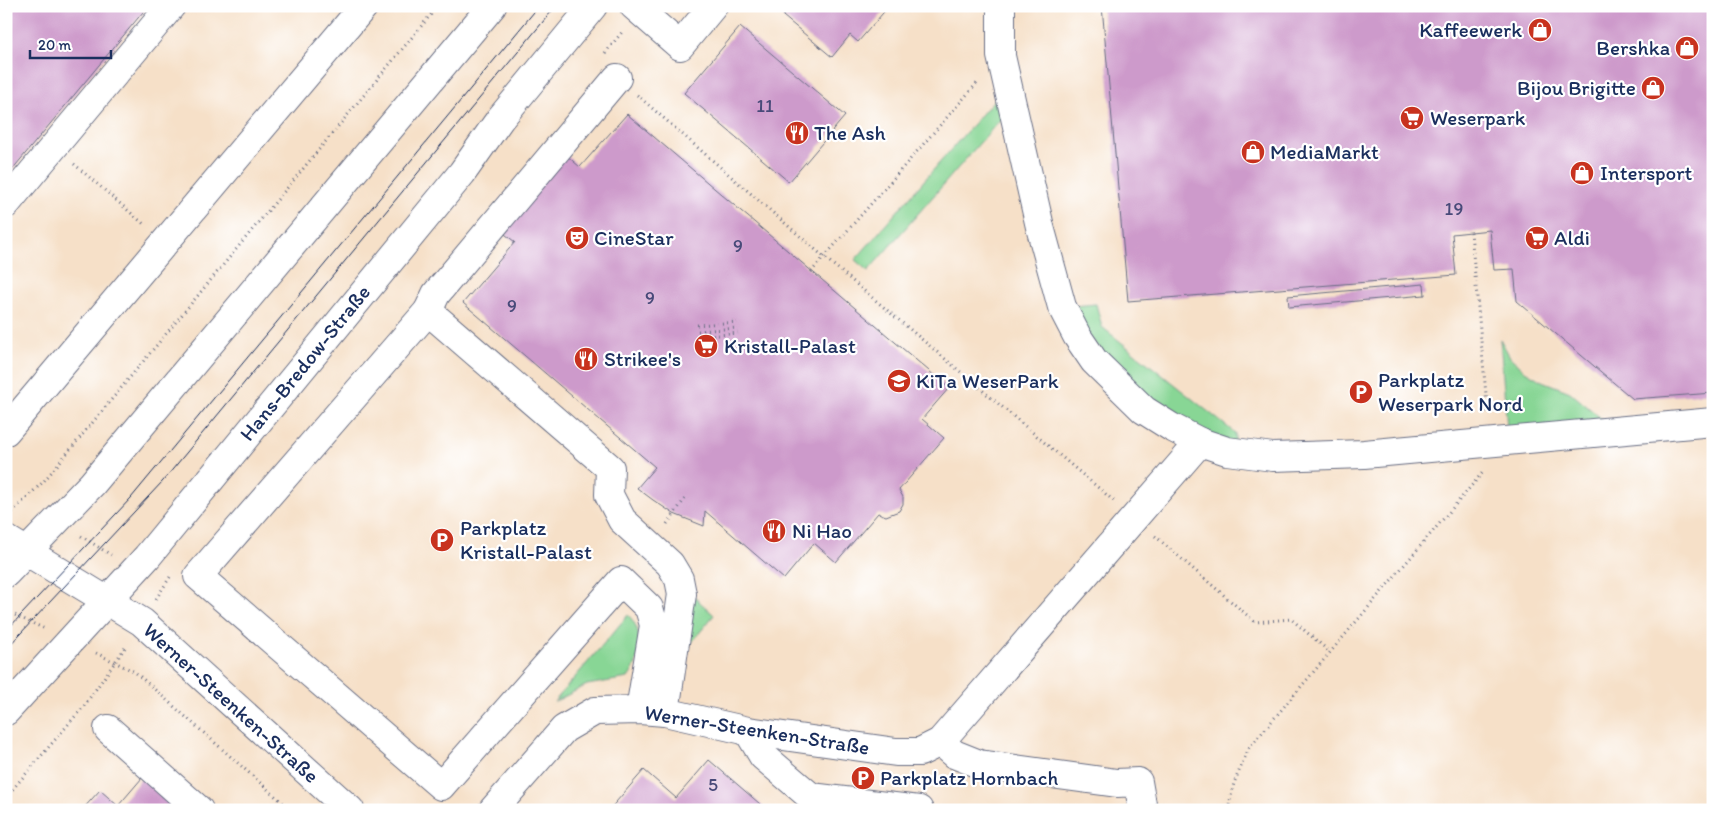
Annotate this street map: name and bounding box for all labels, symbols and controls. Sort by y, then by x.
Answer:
place label: Kaffeewerk [1419,17,1522,42]
shop icon: Kaffeewerk [1527,17,1553,43]
scale bar [30,28,111,60]
place label: Bershka [1596,35,1670,60]
shop icon: Bershka [1674,35,1700,61]
text: 20 m [38,36,72,54]
place label: Bijou Brigitte [1517,75,1636,100]
shop icon: Bijou Brigitte [1640,75,1666,101]
house number: 11 [756,94,774,117]
supermarket icon: Weserpark [1399,105,1425,131]
place label: Weserpark [1430,105,1526,130]
restaurant icon: The Ash [784,120,810,146]
place label: The Ash [814,120,886,145]
shop icon: MediaMarkt [1240,139,1266,165]
place label: MediaMarkt [1270,139,1379,164]
shop icon: Intersport [1569,160,1595,186]
place label: Intersport [1600,160,1693,185]
house number: 19 [1445,197,1463,220]
theatre icon: CineStar [564,225,590,251]
place label: CineStar [594,225,674,250]
supermarket icon: Aldi [1524,225,1550,251]
place label: Aldi [1554,225,1590,250]
house number: 9 [733,234,743,257]
street label: Hans-Bredow-Straße [234,280,375,446]
house number: 9 [645,286,655,309]
house number: 9 [507,294,517,317]
supermarket icon: Kristall-Palast [693,333,719,359]
place label: Kristall-Palast [724,333,856,358]
restaurant icon: Strikee's [573,346,599,372]
place label: Strikee's [604,346,681,371]
place label: Parkplatz Weserpark Nord [1378,367,1524,416]
school or university icon: KiTa WeserPark [886,368,912,394]
place label: KiTa WeserPark [916,368,1059,393]
parking icon: Parkplatz Weserpark Nord [1348,379,1374,405]
place label: Parkplatz Kristall-Palast [460,515,592,564]
restaurant icon: Ni Hao [761,518,787,544]
place label: Ni Hao [792,518,852,543]
parking icon: Parkplatz Kristall-Palast [429,527,455,553]
street label: Werner-Steenken-Straße [138,617,324,788]
street label: Werner-Steenken-Straße [643,699,871,760]
parking icon: Parkplatz Hornbach [850,765,876,791]
place label: Parkplatz Hornbach [880,765,1059,790]
house number: 5 [708,773,718,796]

